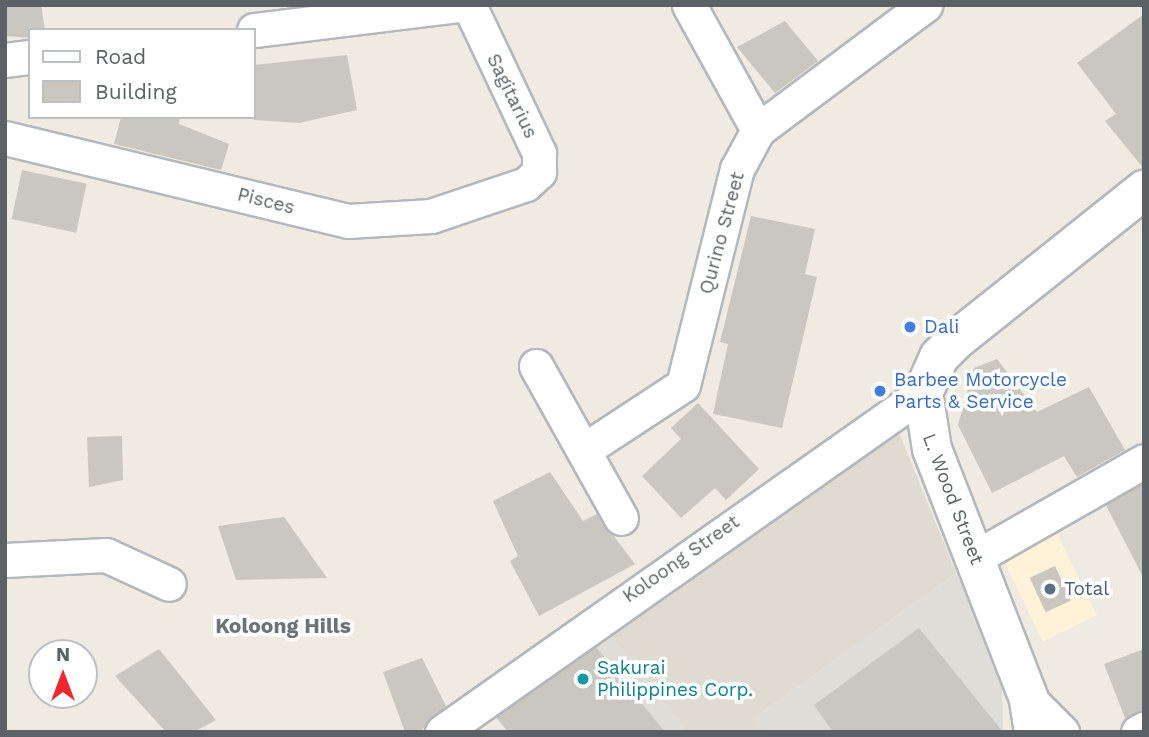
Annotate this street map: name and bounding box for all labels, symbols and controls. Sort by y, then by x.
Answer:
legend [28,28,256,119]
text: Road [95,44,146,69]
street label: Sagitarius [482,50,542,142]
text: Building [95,79,177,104]
street label: Qurino Street [695,169,749,297]
street label: Pisces [235,183,297,219]
place label: Dali [924,316,959,338]
marker: Dali [902,319,918,335]
place label: Barbee Motorcycle Parts & Service [894,369,1067,413]
marker: Barbee Motorcycle Parts & Service [872,383,888,399]
street label: L. Wood Street [917,430,989,568]
street label: Koloong Street [618,510,744,608]
place label: Total [1064,578,1109,600]
marker: Total [1042,581,1058,597]
district label: Koloong Hills [215,613,351,639]
north arrow [28,639,98,709]
text: N [56,643,70,666]
place label: Sakurai Philippines Corp. [597,657,753,701]
marker: Sakurai Philippines Corp. [575,671,591,687]

